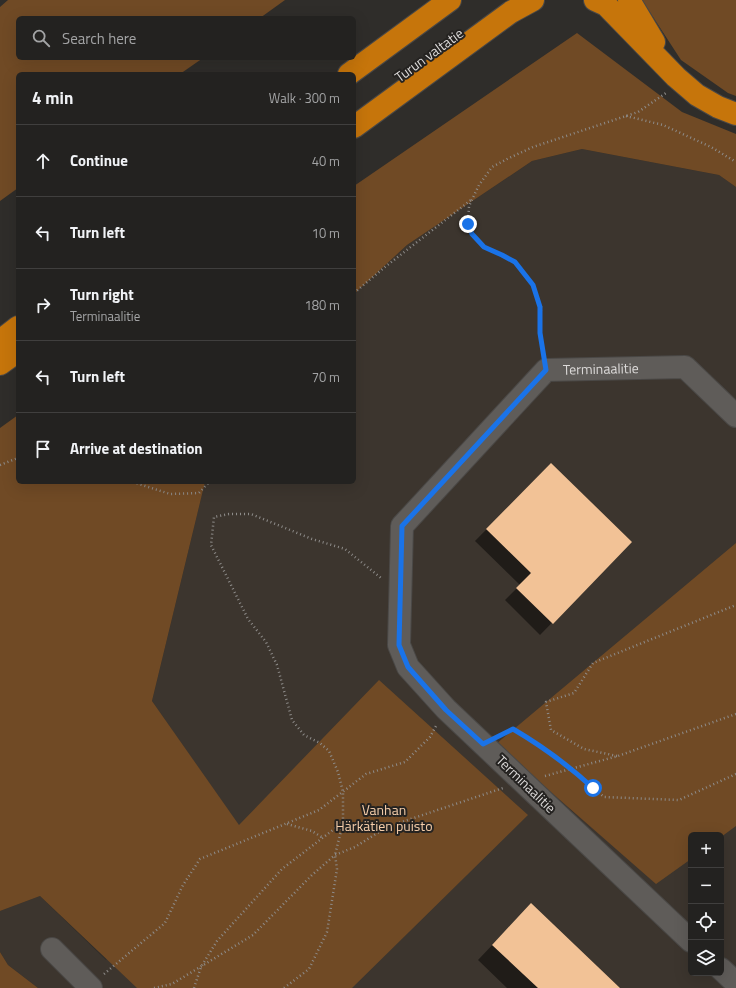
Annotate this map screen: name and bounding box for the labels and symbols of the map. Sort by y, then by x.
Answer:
street label: Turun valtatie [390,22,467,87]
route end [459,215,477,233]
street label: Terminaalitie [563,357,639,380]
street label: Terminaalitie [492,750,561,817]
route start [584,779,602,797]
park label: Vanhan Härkätien puisto [335,799,433,836]

